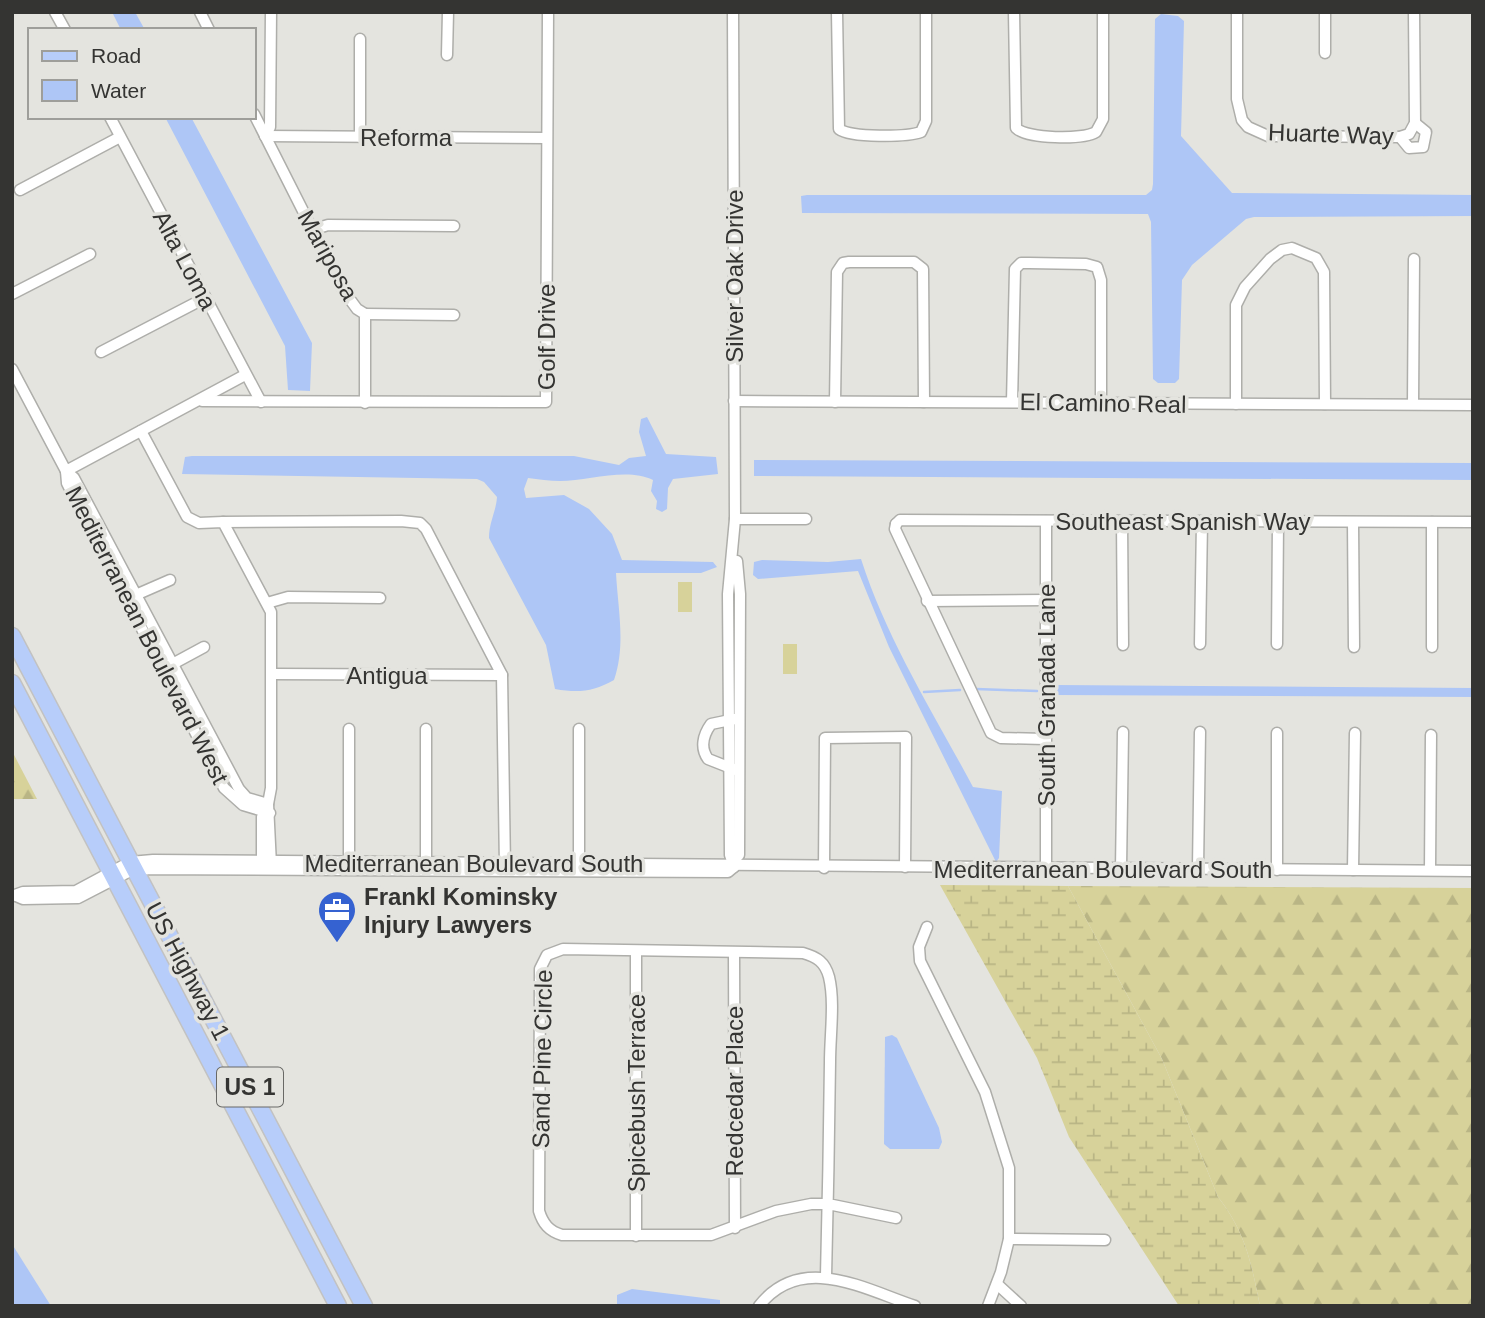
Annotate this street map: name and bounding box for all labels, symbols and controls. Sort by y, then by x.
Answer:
legend [28,28,256,119]
text: Road [91,44,141,67]
text: Water [91,79,146,102]
street label: Huarte Way [1268,118,1394,150]
street label: Reforma [360,124,453,151]
street label: Silver Oak Drive [721,189,748,363]
street label: Mariposa [292,205,364,305]
street label: Alta Loma [148,206,223,315]
street label: Golf Drive [533,284,560,390]
street label: El Camino Real [1019,388,1187,418]
street label: Mediterranean Boulevard West [60,482,234,789]
street label: Southeast Spanish Way [1055,508,1311,535]
street label: South Granada Lane [1033,584,1060,806]
street label: Antigua [346,662,428,689]
street label: Mediterranean Boulevard South [305,850,643,877]
street label: Mediterranean Boulevard South [934,856,1272,883]
place label: Frankl Kominsky Injury Lawyers [364,883,558,938]
office icon: Frankl Kominsky Injury Lawyers [316,889,358,944]
street label: US Highway 1 [140,898,236,1044]
street label: Sand Pine Circle [527,969,557,1149]
street label: Spicebush Terrace [623,994,650,1192]
street label: Redcedar Place [721,1006,748,1176]
road number: US 1 [217,1068,283,1106]

